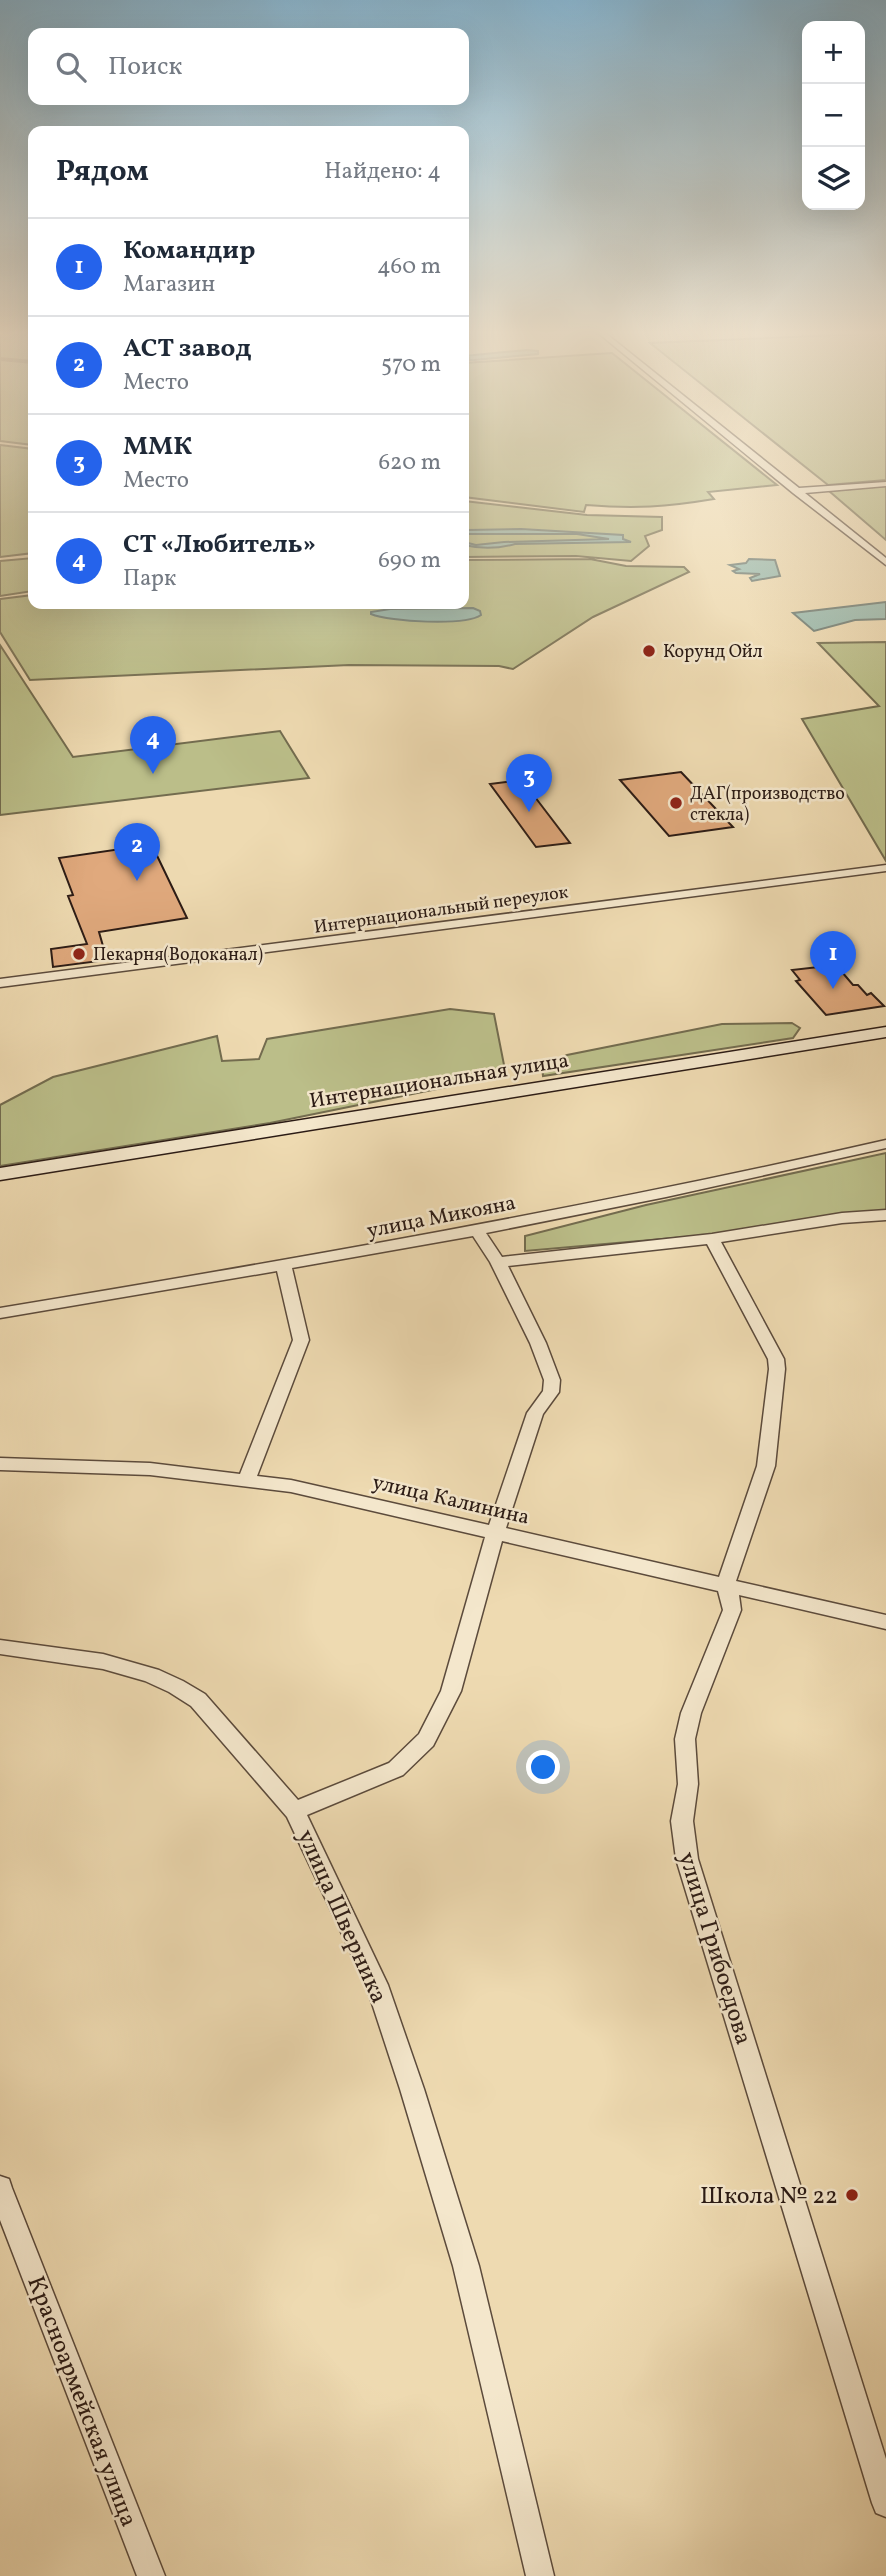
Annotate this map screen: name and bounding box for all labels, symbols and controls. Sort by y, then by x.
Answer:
map controls [802,21,865,210]
button: + [802,21,865,84]
search box [28,28,469,105]
icon: search [52,48,90,86]
text: Поиск [108,49,182,85]
button: − [802,84,865,147]
button: layers [802,147,865,210]
text: Рядом [56,151,149,193]
text: Найдено: 4 [324,156,441,188]
text: Командир [123,233,255,269]
text: 1 [74,251,84,283]
text: 460 m [377,251,441,283]
text: Магазин [123,269,215,301]
text: АСТ завод [123,331,251,367]
text: 2 [73,349,85,381]
text: 570 m [381,349,441,381]
text: Место [123,367,189,399]
text: ММК [123,429,192,465]
text: 3 [73,447,85,479]
text: 620 m [378,447,441,479]
text: Место [123,465,189,497]
text: СТ «Любитель» [123,527,316,563]
text: 4 [72,545,86,577]
text: 690 m [378,545,441,577]
text: Парк [123,563,176,595]
place label: Корунд Ойл [663,640,763,665]
marker: Корунд Ойл [641,643,657,659]
pin: 4 [130,716,176,774]
pin: 3 [506,754,552,812]
place label: ДАГ(производство стекла) [690,782,845,828]
marker: ДАГ(производство стекла) [668,795,684,811]
pin: 2 [114,823,160,881]
street label: Интернациональный переулок [312,880,570,941]
pin: 1 [810,931,856,989]
place label: Пекарня(Водоканал) [93,943,263,968]
marker: Пекарня(Водоканал) [71,946,87,962]
street label: Интернациональная улица [307,1047,571,1116]
street label: улица Микояна [364,1189,518,1246]
street label: улица Калинина [369,1468,532,1533]
your location [526,1750,560,1784]
street label: улица Шверника [288,1824,395,2009]
street label: улица Грибоедова [669,1848,760,2049]
place label: Школа № 22 [700,2180,838,2214]
marker: Школа № 22 [844,2187,860,2203]
street label: Красноармейская улица [18,2271,145,2532]

